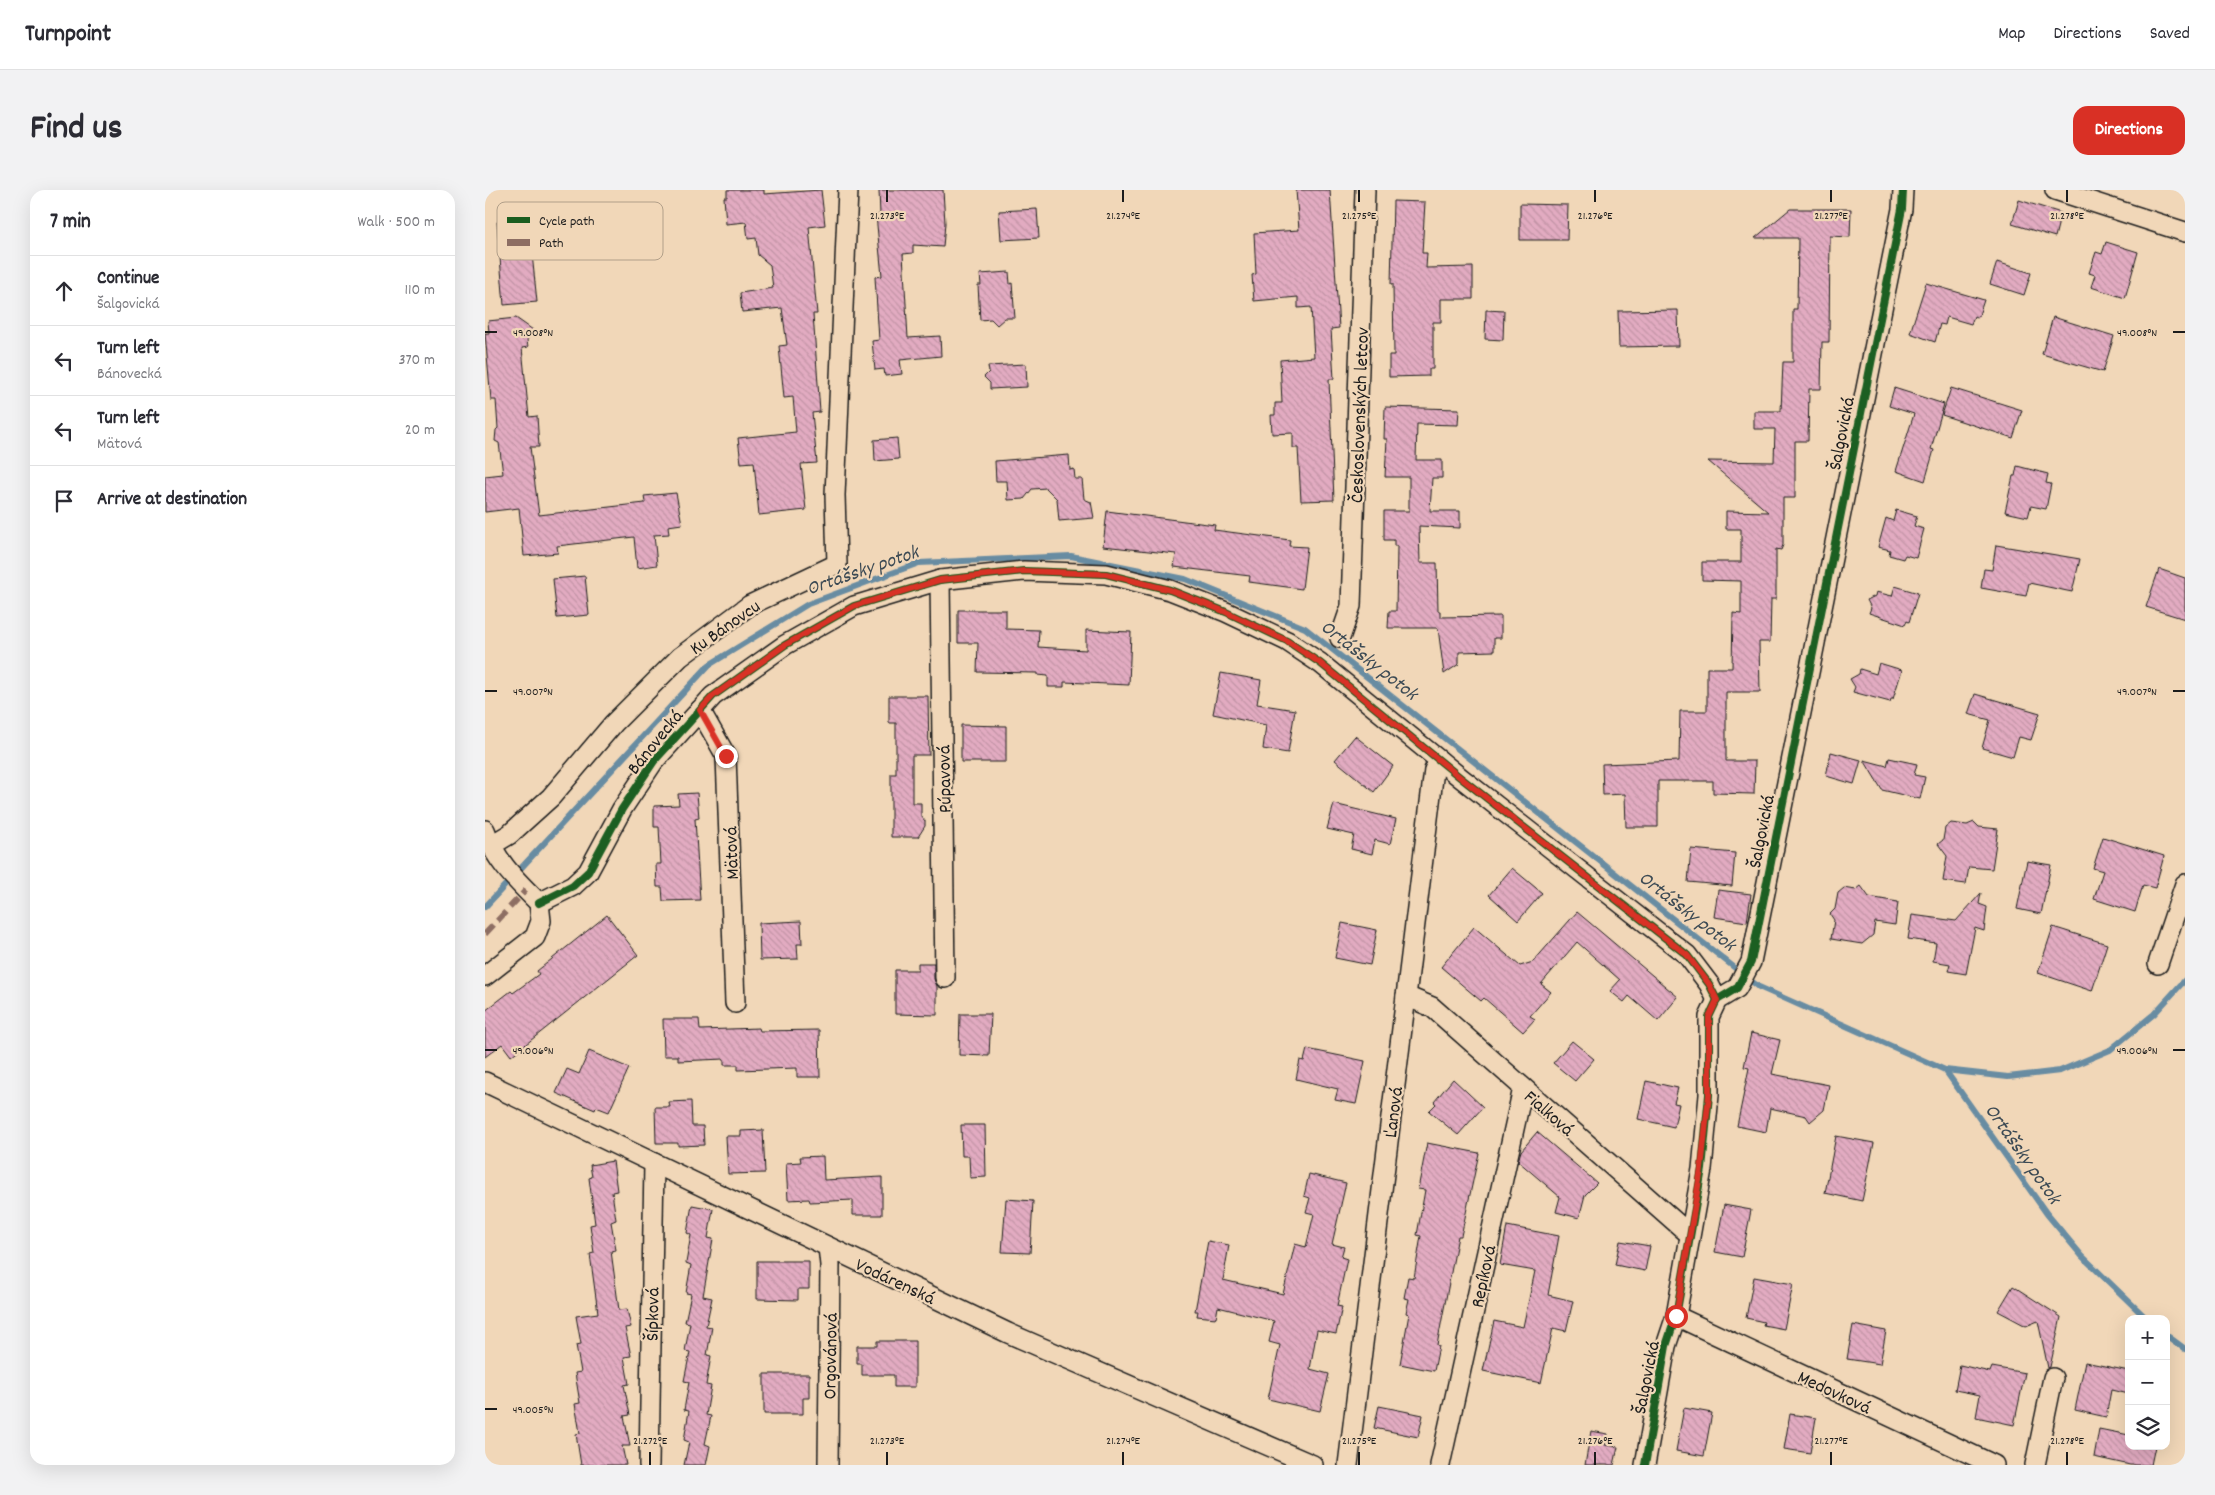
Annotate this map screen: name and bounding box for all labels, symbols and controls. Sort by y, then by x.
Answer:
text: Turnpoint [25,18,111,52]
text: Map [1998,22,2025,47]
text: Directions [2053,22,2122,47]
text: Saved [2150,22,2190,47]
text: Find us [30,105,122,155]
button: Directions [2073,106,2185,155]
legend [497,202,663,260]
text: 7 min [50,208,91,238]
text: 21.273°E [870,208,905,225]
text: 21.274°E [1106,208,1141,225]
text: 21.275°E [1342,208,1377,225]
text: 21.276°E [1578,208,1613,225]
text: 21.277°E [1814,208,1848,225]
text: 21.278°E [2050,208,2084,225]
text: Walk · 500 m [357,211,435,234]
text: Cycle path [539,212,595,232]
text: Path [539,234,564,254]
text: Continue [97,266,159,293]
icon: ahead [50,277,78,305]
text: 110 m [405,279,435,302]
text: Šalgovická [97,293,160,316]
text: 49.008°N [513,325,553,342]
text: 49.008°N [2117,325,2157,342]
street label: Československých letcov [1345,327,1378,504]
text: Turn left [97,336,160,363]
icon: left [50,347,78,375]
text: 370 m [398,349,435,372]
text: Bánovecká [97,363,162,386]
street label: Šalgovická [1823,394,1864,473]
text: Turn left [97,406,160,433]
icon: left [50,417,78,445]
text: 20 m [405,419,435,442]
text: Mätová [97,433,142,456]
icon: arrive [50,487,78,515]
text: Arrive at destination [97,487,247,514]
water label: Ortášsky potok [803,539,924,604]
street label: Ku Bánovcu [685,595,767,663]
water label: Ortášsky potok [1314,614,1424,709]
text: 49.007°N [513,684,553,701]
text: 49.007°N [2117,684,2157,701]
street label: Bánovecká [622,704,692,782]
street label: Púpavová [932,744,961,813]
route end [715,745,738,768]
street label: Šalgovická [1743,792,1784,871]
street label: Mätová [719,825,748,880]
water label: Ortášsky potok [1632,865,1742,960]
text: 49.006°N [512,1043,554,1060]
text: 49.006°N [2116,1043,2158,1060]
street label: Ľanová [1379,1085,1412,1140]
street label: Fialková [1517,1085,1579,1145]
water label: Ortášsky potok [1977,1099,2068,1212]
street label: Repíková [1466,1242,1505,1311]
street label: Vodárenská [850,1253,939,1314]
street label: Šípková [641,1286,668,1341]
route start [1665,1305,1688,1328]
street label: Orgovánová [818,1312,847,1400]
map controls [2125,1315,2170,1450]
button: + [2125,1315,2170,1360]
street label: Šalgovická [1628,1338,1669,1417]
button: − [2125,1360,2170,1405]
street label: Medovková [1792,1365,1875,1423]
text: 49.005°N [513,1402,554,1419]
button: layers [2125,1405,2170,1450]
text: 21.272°E [633,1433,668,1450]
text: 21.273°E [870,1433,905,1450]
text: 21.274°E [1106,1433,1141,1450]
text: 21.275°E [1342,1433,1377,1450]
text: 21.276°E [1578,1433,1613,1450]
text: 21.277°E [1814,1433,1848,1450]
text: 21.278°E [2050,1433,2084,1450]

